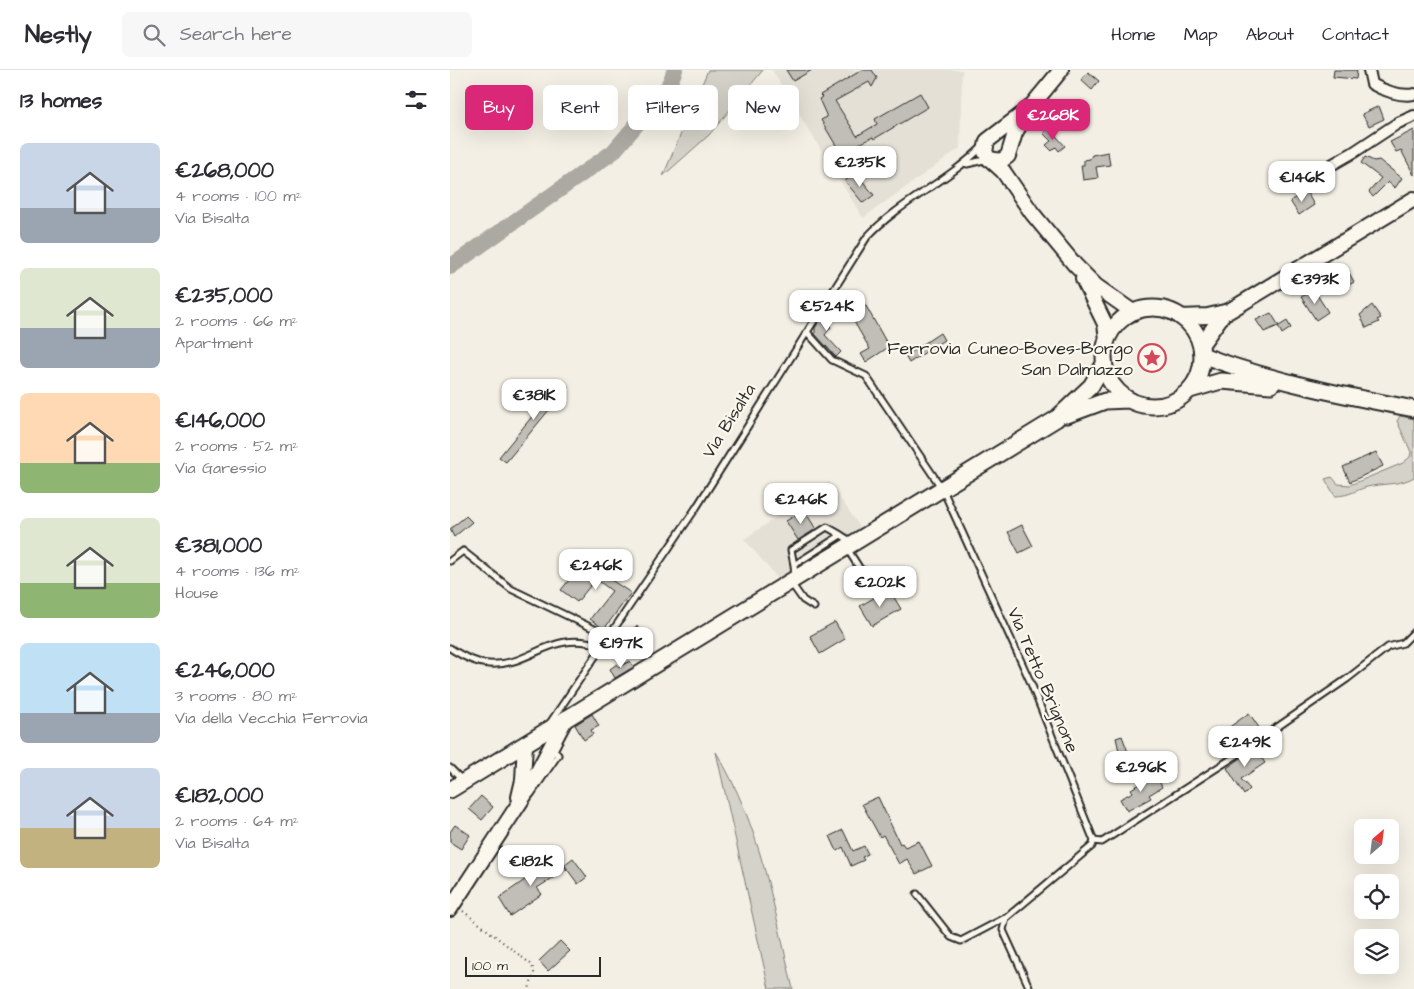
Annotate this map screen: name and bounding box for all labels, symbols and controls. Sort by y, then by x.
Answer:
search box [122,12,472,57]
text: Nestly [25,18,92,52]
icon: search [140,21,168,49]
text: Search here [180,21,292,48]
text: Home [1111,22,1156,47]
text: Map [1184,22,1218,47]
text: About [1246,22,1294,47]
text: Contact [1322,22,1389,47]
chip: Buy [465,85,533,130]
chip: Rent [543,85,618,130]
chip: Filters [628,85,718,130]
chip: New [728,85,799,130]
text: 13 homes [20,86,102,115]
icon: filters [402,86,430,114]
pin: €268K [1018,98,1088,141]
text: €268K [1027,104,1079,126]
pin: €235K [825,146,895,188]
text: €235K [834,151,886,173]
text: €268,000 [175,156,274,185]
pin: €146K [1267,160,1337,203]
icon: home [60,163,120,223]
text: €146K [1279,166,1325,188]
text: 4 rooms · 100 m² [175,185,302,207]
text: Via Bisalta [175,207,249,229]
pin: €393K [1280,262,1350,305]
text: €393K [1291,268,1339,290]
text: €235,000 [175,281,273,310]
icon: home [60,288,120,348]
pin: €524K [792,290,862,332]
text: €524K [800,295,854,317]
text: 2 rooms · 66 m² [175,310,298,332]
text: Apartment [175,332,253,354]
place label: Ferrovia Cuneo-Boves-Borgo San Dalmazzo [887,336,1133,382]
place icon: Ferrovia Cuneo-Boves-Borgo San Dalmazzo [1137,343,1167,373]
pin: €381K [499,378,569,421]
street label: Via Bisalta [696,379,762,463]
text: €381K [513,384,555,406]
text: €146,000 [175,406,265,435]
icon: home [60,413,120,473]
text: 2 rooms · 52 m² [175,435,298,457]
text: Via Garessio [175,457,266,479]
pin: €246K [766,482,836,525]
text: €246K [775,488,827,510]
text: €381,000 [175,531,262,560]
icon: home [60,538,120,598]
pin: €246K [561,548,631,591]
text: €246K [570,554,622,576]
text: 4 rooms · 136 m² [175,560,300,582]
pin: €202K [845,566,915,608]
text: €202K [855,571,905,593]
text: House [175,582,219,604]
street label: Via Tetto Brignone [1000,603,1085,757]
pin: €197K [586,626,656,669]
text: €197K [599,632,643,654]
text: €246,000 [175,656,275,685]
icon: home [60,663,120,723]
text: 3 rooms · 80 m² [175,685,297,707]
text: Via della Vecchia Ferrovia [175,707,368,729]
pin: €249K [1210,726,1280,768]
text: €249K [1219,731,1271,753]
pin: €296K [1106,750,1176,793]
text: €296K [1116,756,1166,778]
text: €182,000 [175,781,264,810]
icon: home [60,788,120,848]
text: 2 rooms · 64 m² [175,810,299,832]
north arrow [1354,819,1399,864]
map controls [1354,819,1399,974]
text: Via Bisalta [175,832,249,854]
pin: €182K [496,844,566,887]
text: €182K [509,850,553,872]
button: locate [1354,874,1399,919]
button: layers [1354,929,1399,974]
scale bar [465,954,601,977]
text: 100 m [472,956,508,976]

